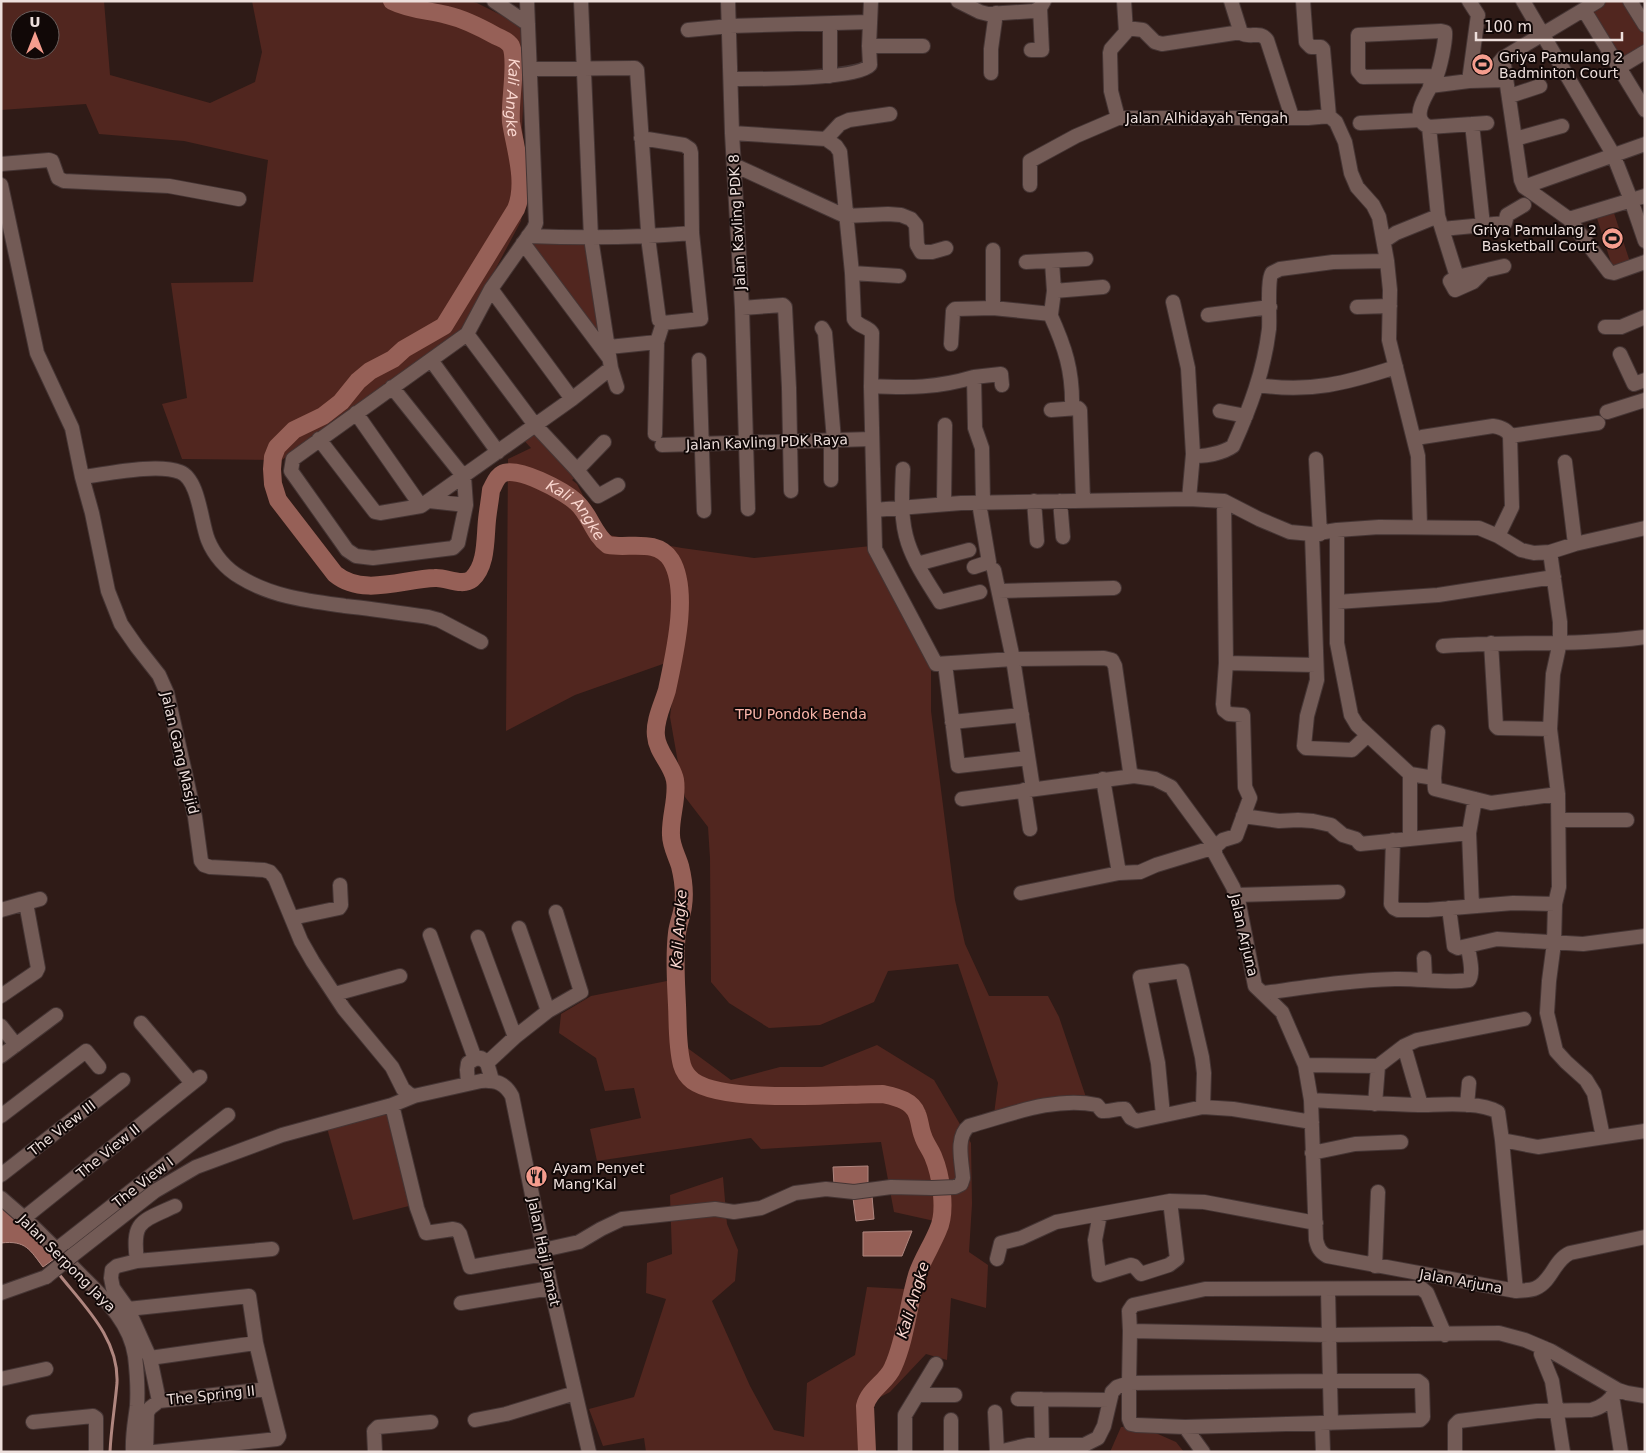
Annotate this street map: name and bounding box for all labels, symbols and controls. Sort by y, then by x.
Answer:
north arrow [10,10,60,60]
scale bar [1476,10,1622,42]
text: U [29,14,41,30]
text: 100 m [1484,18,1532,36]
place label: Griya Pamulang 2 Badminton Court [1499,49,1623,81]
sports icon: Griya Pamulang 2 Badminton Court [1471,53,1495,77]
water label: Kali Angke [502,58,523,139]
street label: Jalan Alhidayah Tengah [1125,110,1288,126]
street label: Jalan Kavling PDK 8 [725,154,749,291]
place label: Griya Pamulang 2 Basketball Court [1473,222,1598,254]
sports icon: Griya Pamulang 2 Basketball Court [1601,226,1625,250]
street label: Jalan Kavling PDK Raya [685,431,848,453]
water label: Kali Angke [543,476,609,544]
street label: Jalan Gang Masjid [158,689,202,816]
park label: TPU Pondok Benda [734,706,867,722]
water label: Kali Angke [667,889,691,969]
street label: Jalan Arjuna [1227,891,1261,978]
street label: The View III [25,1097,99,1160]
street label: The View II [73,1120,143,1182]
street label: The View I [109,1153,177,1211]
place label: Ayam Penyet Mang'Kal [553,1160,645,1192]
restaurant icon: Ayam Penyet Mang'Kal [525,1164,549,1188]
street label: Jalan Haji Jamat [525,1195,563,1308]
street label: Jalan Serpong Jaya [14,1210,119,1315]
water label: Kali Angke [893,1260,933,1340]
street label: Jalan Arjuna [1417,1266,1504,1296]
street label: The Spring II [165,1382,256,1408]

